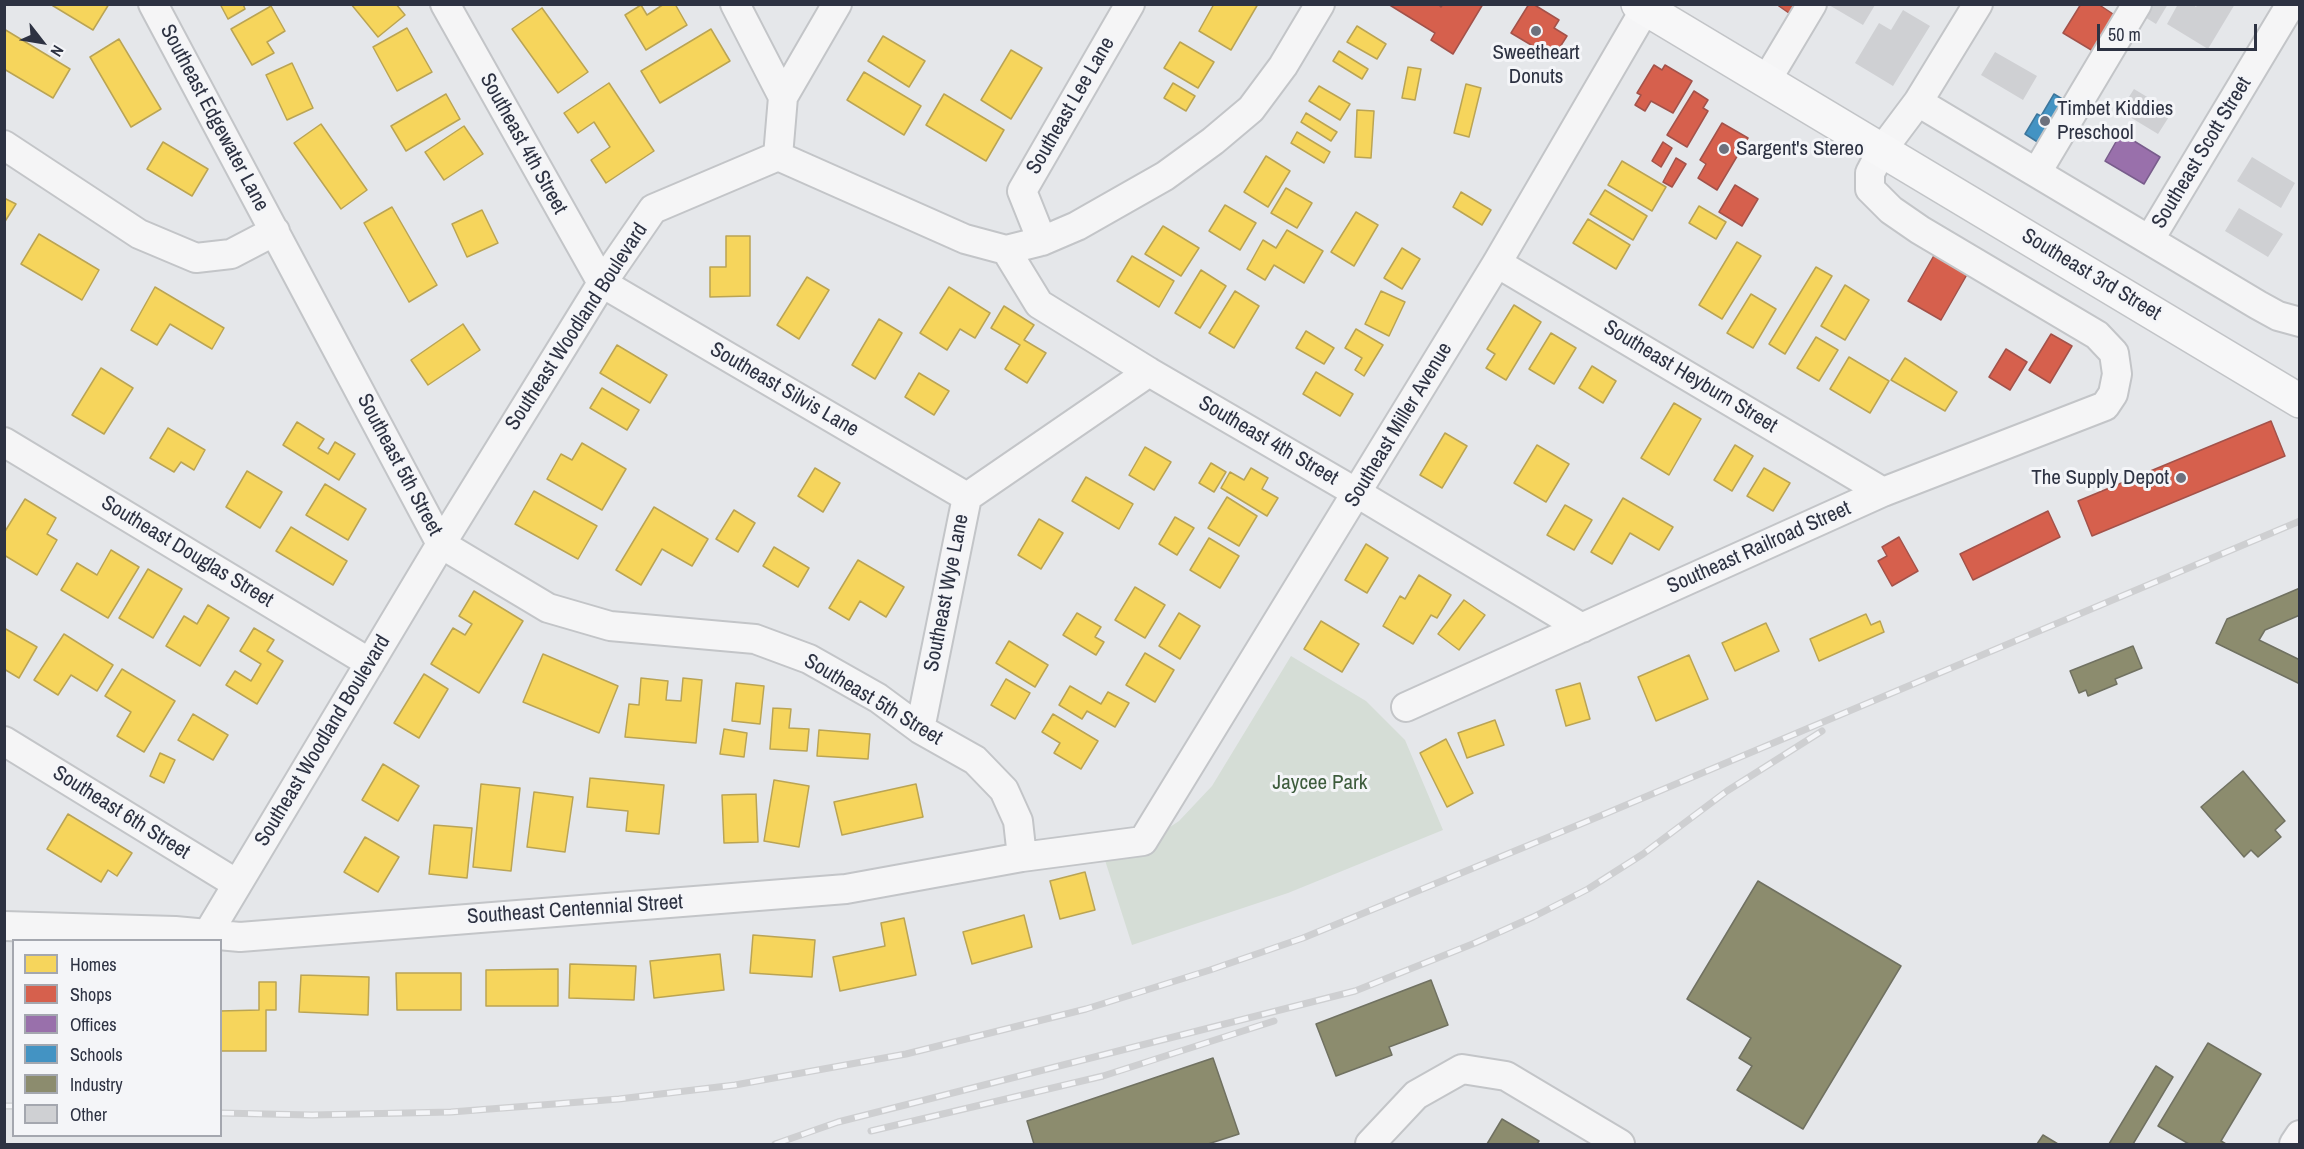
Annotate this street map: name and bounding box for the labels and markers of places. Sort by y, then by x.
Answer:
marker: Sweetheart Donuts [1529,24,1543,38]
place label: Sweetheart Donuts [1492,40,1580,90]
place label: Timbet Kiddies Preschool [2057,96,2173,146]
marker: Timbet Kiddies Preschool [2038,114,2052,128]
place label: Sargent's Stereo [1736,136,1864,162]
marker: Sargent's Stereo [1717,142,1731,156]
place label: The Supply Depot [2031,465,2169,491]
marker: The Supply Depot [2174,471,2188,485]

